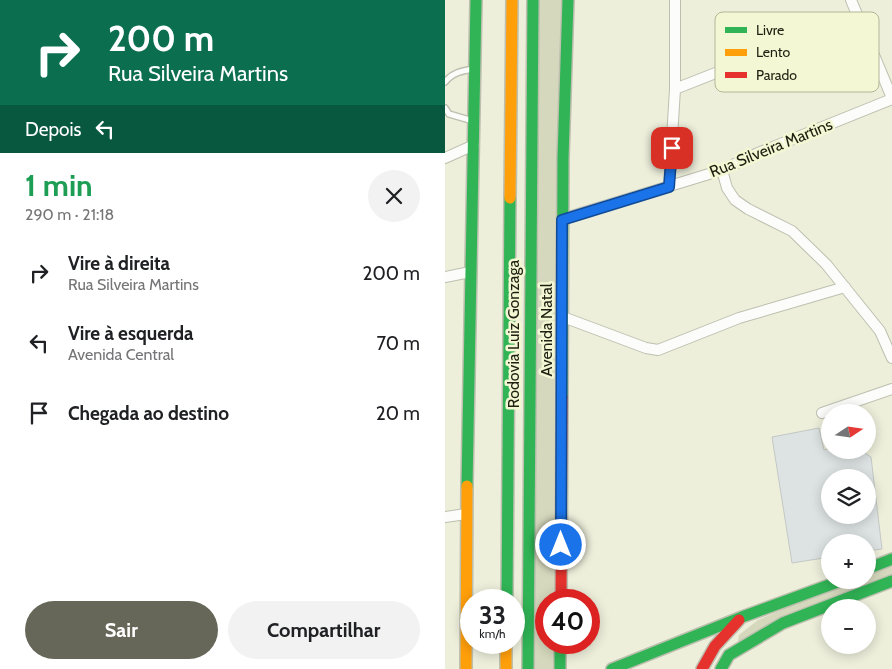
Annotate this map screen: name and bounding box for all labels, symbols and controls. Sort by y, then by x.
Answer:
legend [715,12,879,92]
text: 200 m [108,17,214,60]
icon: right [25,20,90,85]
text: Livre [756,21,784,39]
text: Lento [756,43,790,61]
text: Rua Silveira Martins [108,60,288,87]
text: Parado [756,66,797,84]
icon: left [91,115,119,143]
street label: Rua Silveira Martins [707,115,836,181]
text: Depois [25,118,81,141]
pin [651,127,693,169]
icon: arrive [658,134,686,162]
text: 1 min [25,167,93,204]
button: close [368,170,420,222]
text: 290 m · 21:18 [25,205,114,224]
text: Vire à direita [68,252,170,275]
icon: right [25,259,53,287]
street label: Rodovia Luiz Gonzaga [504,260,523,408]
text: 200 m [363,262,420,285]
text: Rua Silveira Martins [68,275,199,294]
street label: Avenida Natal [537,283,556,377]
text: Vire à esquerda [68,322,194,345]
icon: left [25,329,53,357]
text: 70 m [376,332,420,355]
text: Avenida Central [68,345,174,364]
icon: arrive [25,399,53,427]
text: Chegada ao destino [68,402,229,425]
text: 20 m [376,402,420,425]
north arrow [821,404,876,459]
map controls [821,404,876,654]
button: layers [821,469,876,524]
position arrow [534,518,586,570]
button: + [821,534,876,589]
speed limit sign: 40 [535,589,600,654]
button: − [821,599,876,654]
text: 33 [479,600,506,630]
button: Sair [25,601,218,659]
button: Compartilhar [228,601,420,659]
text: km/h [479,626,506,641]

